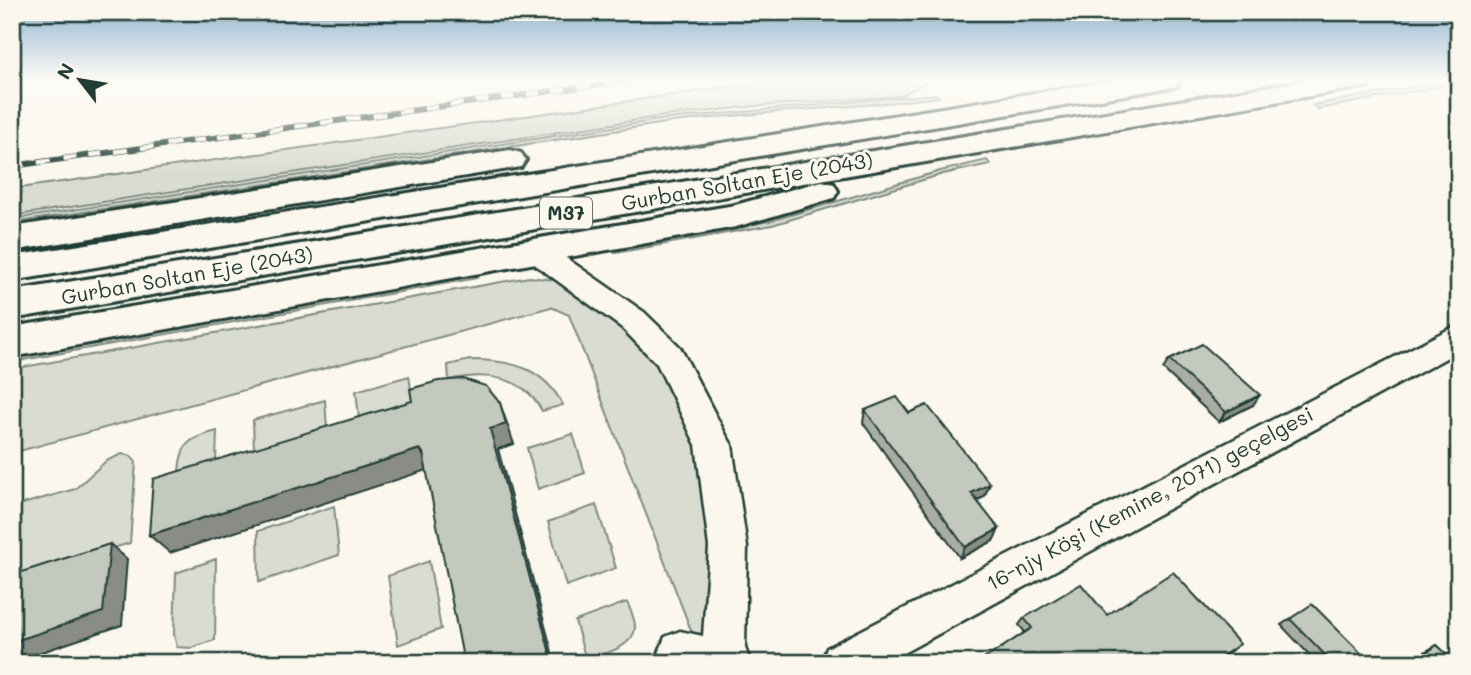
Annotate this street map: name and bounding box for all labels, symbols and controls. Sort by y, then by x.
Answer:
north arrow [46,46,116,116]
text: N [51,58,79,84]
street label: Gurban Soltan Eje (2043) [619,145,875,216]
road number: M37 [540,197,592,228]
street label: Gurban Soltan Eje (2043) [59,239,315,310]
street label: 16-njy Köşi (Kemine, 2071) geçelgesi [981,400,1318,596]

